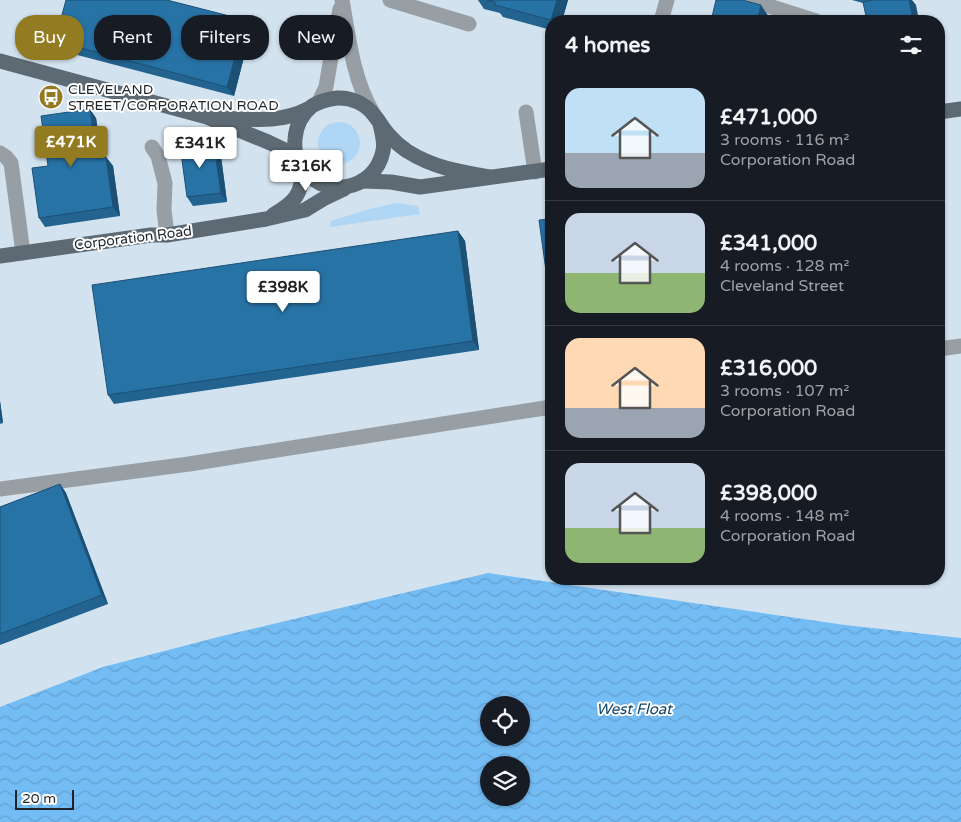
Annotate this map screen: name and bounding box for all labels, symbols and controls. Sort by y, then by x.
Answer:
chip: Buy [15,15,84,60]
chip: Rent [94,15,171,60]
chip: Filters [181,15,269,60]
chip: New [279,15,353,60]
icon: filters [897,31,925,59]
text: 4 homes [565,33,650,58]
place label: CLEVELAND STREET/CORPORATION ROAD [68,81,279,114]
bus stop icon: CLEVELAND STREET/CORPORATION ROAD [38,84,64,110]
text: £471,000 [720,105,817,130]
icon: home [605,108,665,168]
pin: £471K [36,126,106,168]
pin: £341K [165,126,235,169]
text: 3 rooms · 116 m² [720,130,849,150]
text: £471K [46,132,96,152]
text: £341K [175,133,225,153]
pin: £316K [271,150,341,192]
text: Corporation Road [720,150,855,170]
text: £316K [281,156,331,176]
street label: Corporation Road [73,222,193,254]
text: £341,000 [720,231,817,256]
icon: home [605,233,665,293]
text: 4 rooms · 128 m² [720,256,849,276]
pin: £398K [248,270,318,313]
text: Cleveland Street [720,276,844,296]
text: £398K [258,277,308,297]
text: £316,000 [720,356,817,381]
icon: home [605,358,665,418]
text: 3 rooms · 107 m² [720,381,849,401]
text: Corporation Road [720,401,855,421]
text: £398,000 [720,481,817,506]
icon: home [605,483,665,543]
text: 4 rooms · 148 m² [720,506,849,526]
text: Corporation Road [720,526,855,546]
map controls [480,696,530,806]
button: locate [480,696,530,746]
water label: West Float [596,700,674,718]
button: layers [480,756,530,806]
scale bar [15,787,74,810]
text: 20 m [22,790,56,807]

